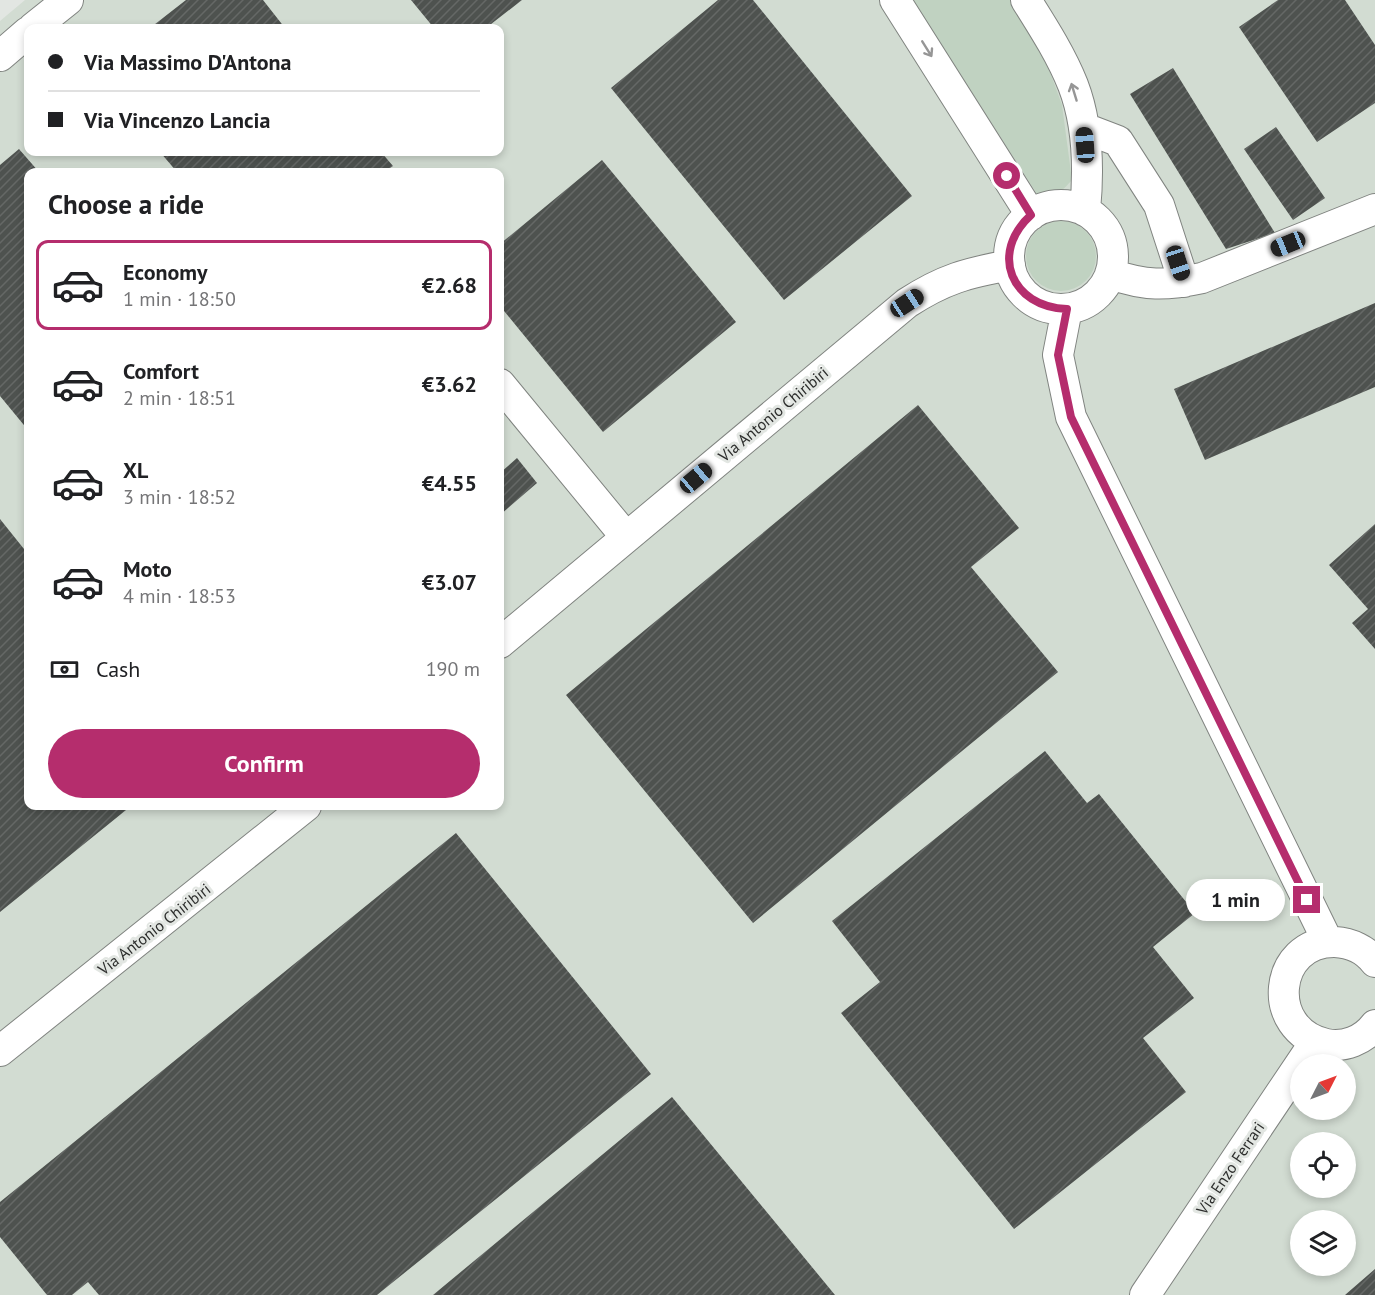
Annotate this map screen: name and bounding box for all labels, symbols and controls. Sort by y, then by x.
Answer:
one-way arrow [920,41,933,58]
text: Via Massimo D'Antona [84,48,291,76]
one-way arrow [1068,83,1079,102]
text: Via Vincenzo Lancia [84,106,270,134]
car [1075,126,1095,164]
route start [993,162,1020,189]
text: Choose a ride [48,187,204,221]
car [1268,229,1308,259]
car [1164,243,1192,283]
icon: car [51,258,105,312]
text: Economy [123,258,207,286]
text: €2.68 [422,271,477,299]
text: 1 min · 18:50 [123,286,236,312]
car [887,286,927,320]
icon: car [51,357,105,411]
text: Comfort [123,357,199,385]
street label: Via Antonio Chiribiri [713,362,832,466]
text: €3.62 [422,370,477,398]
text: 2 min · 18:51 [123,385,236,411]
icon: car [51,456,105,510]
text: XL [123,456,148,484]
car [676,460,716,496]
text: €4.55 [422,469,477,497]
text: 3 min · 18:52 [123,484,236,510]
icon: car [51,555,105,609]
text: Moto [123,555,172,583]
text: €3.07 [422,568,477,596]
text: 4 min · 18:53 [123,583,236,609]
icon: cash [48,653,81,686]
text: Cash [96,655,140,683]
text: 190 m [426,656,480,682]
button: Confirm [48,729,480,798]
street label: Via Antonio Chiribiri [93,879,214,980]
callout: 1 min [1187,879,1286,921]
route end [1293,886,1320,913]
text: 1 min [1211,887,1260,913]
north arrow [1290,1054,1356,1120]
map controls [1290,1054,1356,1276]
street label: Via Enzo Ferrari [1191,1118,1268,1219]
button: locate [1290,1132,1356,1198]
button: layers [1290,1210,1356,1276]

